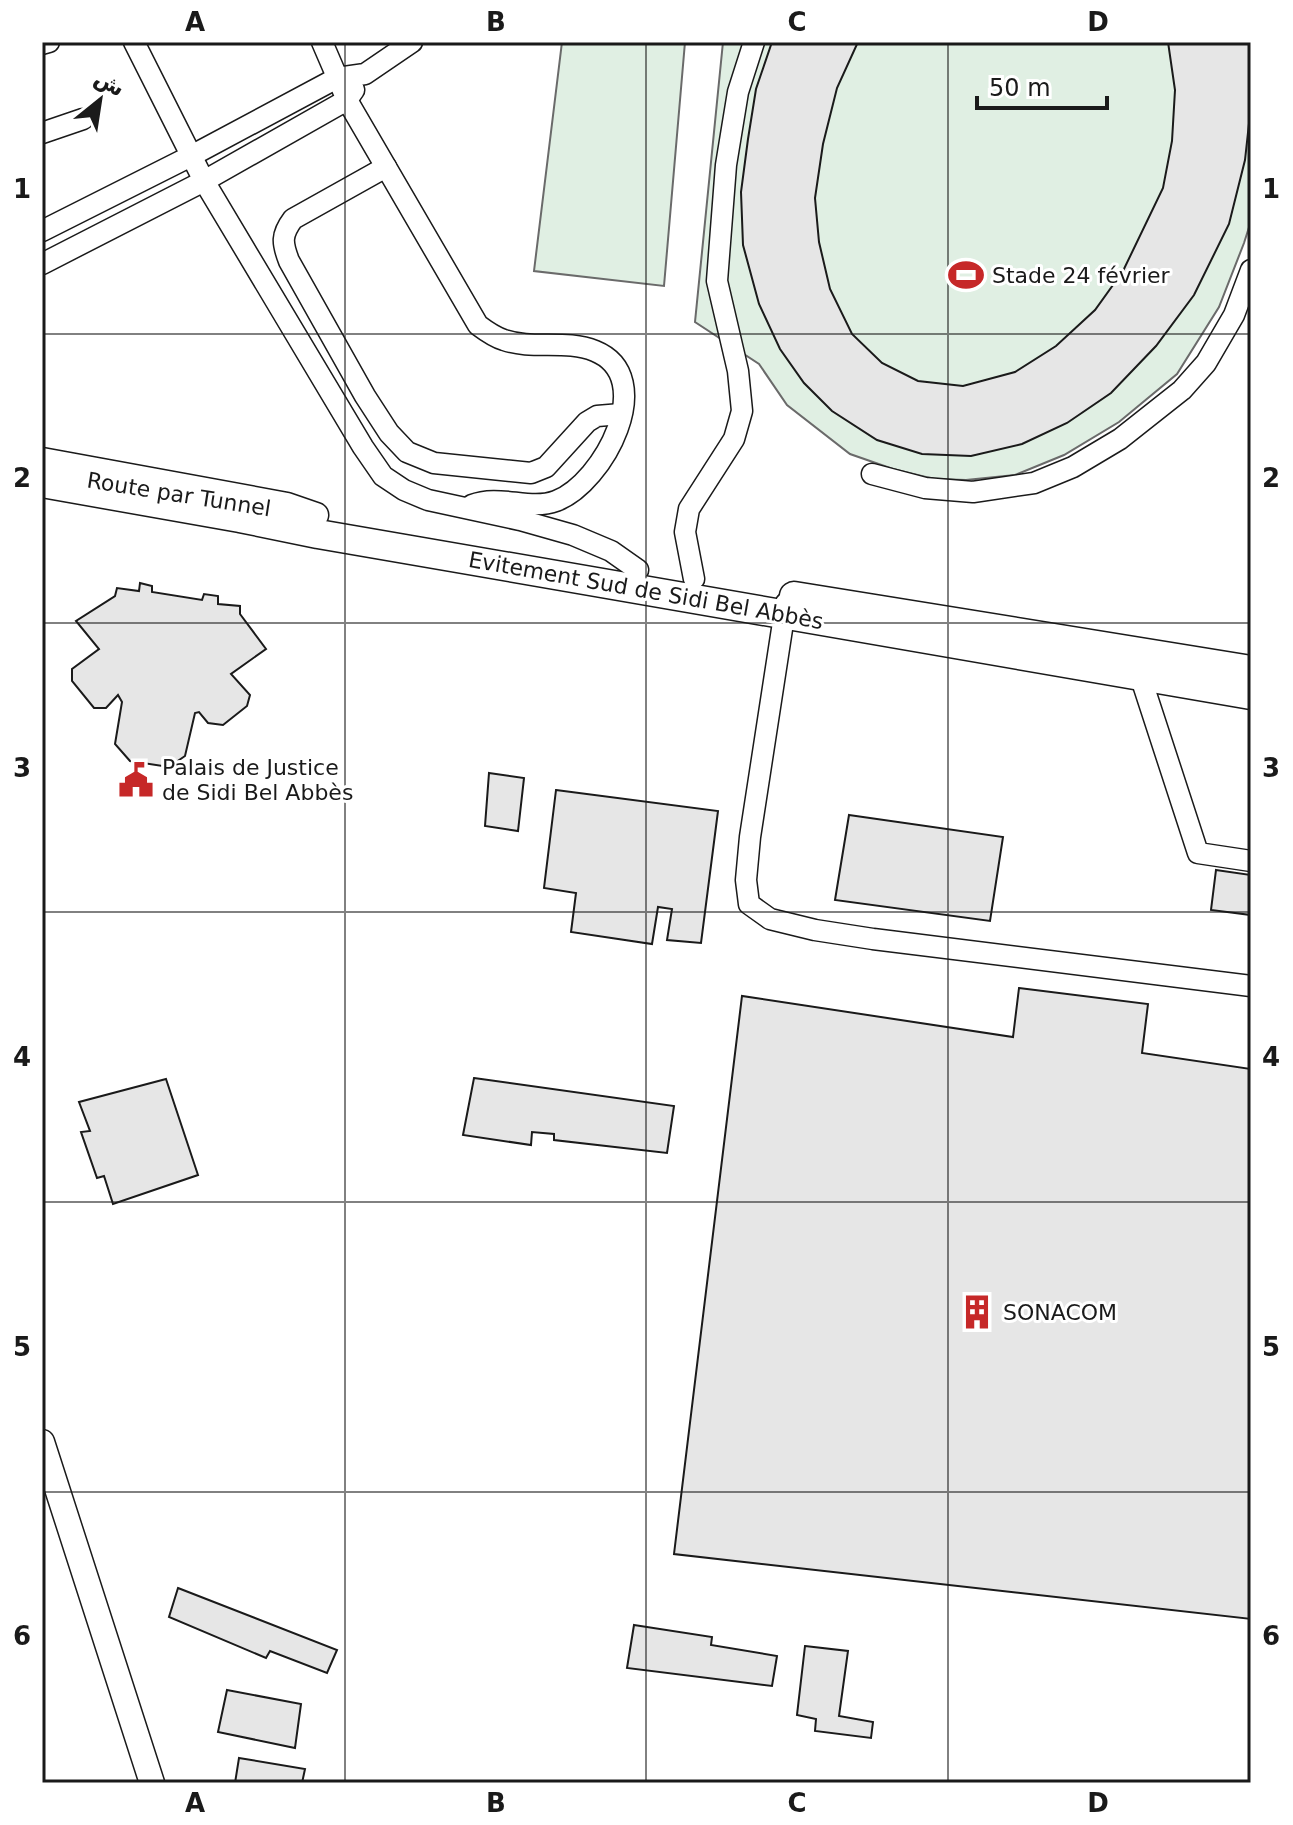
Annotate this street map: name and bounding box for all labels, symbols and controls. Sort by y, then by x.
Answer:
text: A [185,7,205,37]
text: B [486,7,506,37]
text: C [787,7,807,37]
text: D [1087,7,1109,37]
north arrow [60,60,140,140]
scale bar [977,60,1107,110]
text: ش [90,65,129,102]
text: 50 m [989,74,1051,102]
text: 1 [13,174,31,204]
text: 1 [1262,174,1280,204]
sports icon: Stade 24 février [947,256,985,294]
place label: Stade 24 février [992,263,1171,288]
text: 2 [13,463,31,493]
text: 2 [1262,463,1280,493]
street label: Route par Tunnel [85,468,273,521]
street label: Evitement Sud de Sidi Bel Abbès [467,547,825,634]
text: 3 [13,753,31,783]
text: 3 [1262,753,1280,783]
place label: Palais de Justice de Sidi Bel Abbès [162,755,353,805]
public building icon: Palais de Justice de Sidi Bel Abbès [117,761,155,799]
text: 4 [13,1042,31,1072]
text: 4 [1262,1042,1280,1072]
building icon: SONACOM [958,1293,996,1331]
place label: SONACOM [1003,1300,1117,1325]
text: 5 [13,1332,31,1362]
text: 5 [1262,1332,1280,1362]
text: 6 [13,1621,31,1651]
text: 6 [1262,1621,1280,1651]
text: A [185,1788,205,1818]
text: B [486,1788,506,1818]
text: C [787,1788,807,1818]
text: D [1087,1788,1109,1818]

